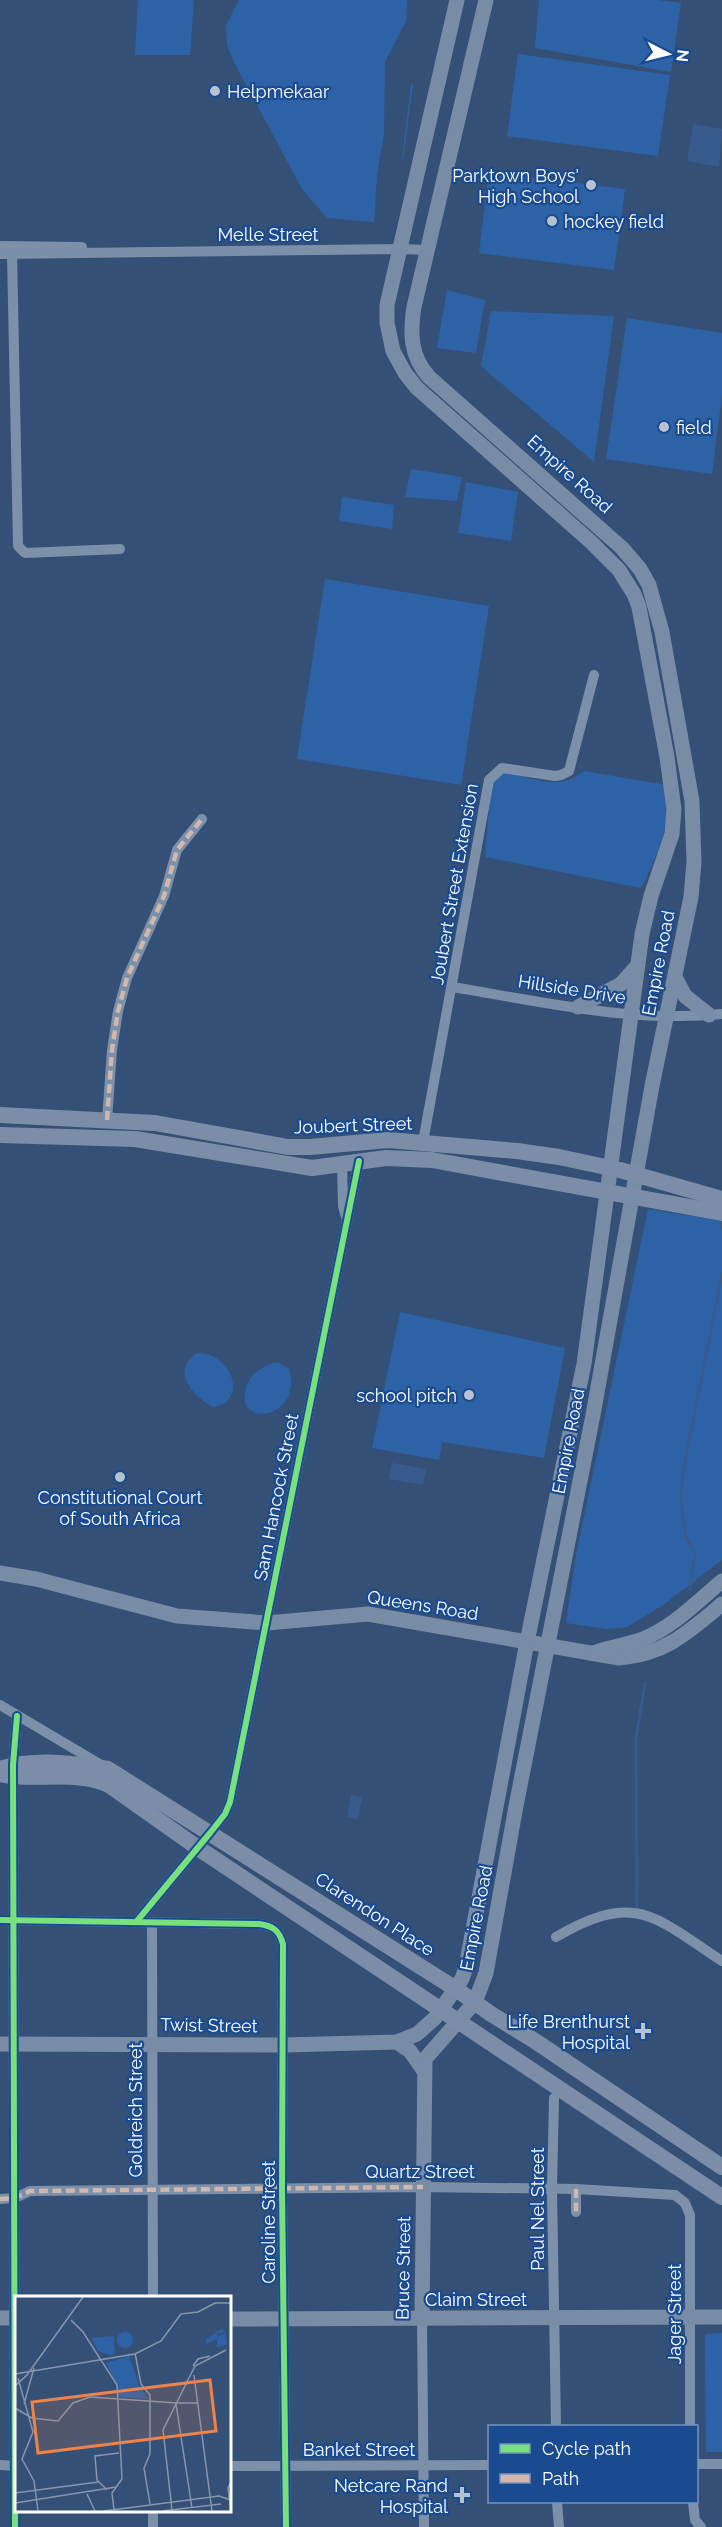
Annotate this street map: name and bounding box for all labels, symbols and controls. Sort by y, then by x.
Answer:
north arrow [638,24,698,84]
text: N [672,49,693,63]
place label: Helpmekaar [227,81,330,102]
marker: Helpmekaar [208,84,222,98]
place label: Parktown Boys' High School [452,165,579,207]
marker: Parktown Boys' High School [584,178,598,192]
place label: hockey field [564,211,664,232]
marker: hockey field [545,214,559,228]
street label: Melle Street [217,224,319,245]
place label: field [676,417,712,438]
marker: field [657,420,671,434]
street label: Empire Road [523,430,617,518]
street label: Joubert Street Extension [426,782,482,986]
street label: Empire Road [638,909,678,1017]
street label: Hillside Drive [517,970,628,1008]
street label: Joubert Street [293,1112,413,1138]
place label: school pitch [356,1385,457,1406]
street label: Empire Road [548,1387,588,1495]
marker: school pitch [462,1388,476,1402]
street label: Sam Hancock Street [249,1412,303,1582]
marker: Constitutional Court of South Africa [113,1470,127,1484]
place label: Constitutional Court of South Africa [38,1487,202,1529]
street label: Queens Road [366,1586,480,1624]
street label: Empire Road [456,1864,496,1972]
street label: Clarendon Place [312,1868,439,1960]
place label: Life Brenthurst Hospital [508,2011,630,2053]
street label: Twist Street [160,2014,258,2036]
marker: Life Brenthurst Hospital [634,2022,652,2040]
street label: Goldreich Street [125,2042,146,2178]
street label: Paul Nel Street [527,2147,548,2271]
street label: Caroline Street [258,2160,279,2284]
street label: Quartz Street [365,2161,475,2182]
street label: Bruce Street [392,2216,414,2320]
street label: Jager Street [664,2264,685,2364]
street label: Claim Street [425,2289,527,2310]
inset map [15,2296,231,2512]
legend [488,2425,698,2503]
text: Cycle path [542,2438,631,2459]
street label: Banket Street [303,2439,415,2460]
text: Path [542,2468,579,2489]
place label: Netcare Rand Hospital [334,2475,448,2517]
marker: Netcare Rand Hospital [453,2486,471,2504]

